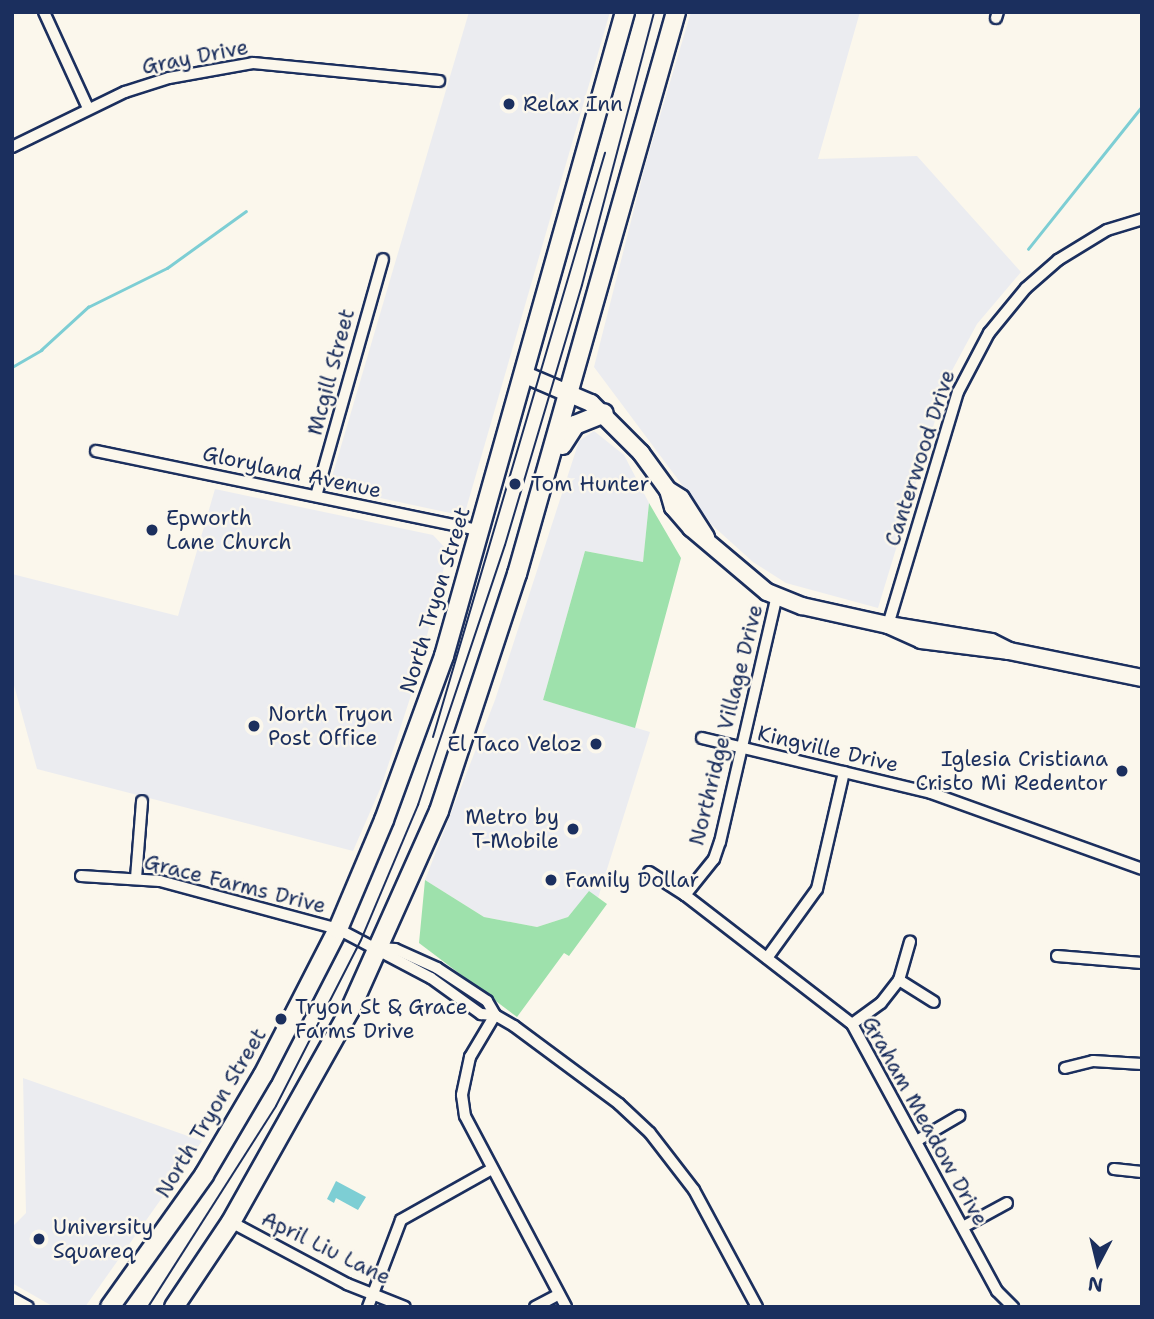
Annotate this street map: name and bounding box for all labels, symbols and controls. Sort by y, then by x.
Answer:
street label: Gray Drive [140,34,250,80]
place label: Relax Inn [523,91,623,117]
marker: Relax Inn [501,96,517,112]
street label: Mcgill Street [302,306,360,438]
street label: Canterwood Drive [880,367,960,549]
street label: Gloryland Avenue [200,441,384,503]
place label: Tom Hunter [531,471,649,497]
marker: Tom Hunter [505,474,525,494]
street label: North Tryon Street [395,504,475,696]
place label: Epworth Lane Church [166,505,292,555]
marker: Epworth Lane Church [144,522,160,538]
street label: Northridge Village Drive [684,602,768,848]
place label: North Tryon Post Office [268,701,393,751]
marker: North Tryon Post Office [246,718,262,734]
street label: Kingville Drive [755,721,901,777]
place label: El Taco Veloz [447,731,582,757]
marker: El Taco Veloz [588,736,604,752]
place label: Iglesia Cristiana Cristo Mi Redentor [916,746,1108,796]
marker: Iglesia Cristiana Cristo Mi Redentor [1114,763,1130,779]
place label: Metro by T-Mobile [465,804,559,854]
marker: Metro by T-Mobile [565,821,581,837]
street label: Grace Farms Drive [142,849,328,919]
place label: Family Dollar [565,867,699,893]
marker: Family Dollar [543,872,559,888]
place label: Tryon St & Grace Farms Drive [295,994,468,1044]
marker: Tryon St & Grace Farms Drive [273,1011,289,1027]
street label: Graham Meadow Drive [857,1012,993,1230]
street label: North Tryon Street [150,1024,272,1202]
street label: April Liu Lane [257,1206,395,1290]
place label: University Squareq [53,1214,153,1264]
north arrow [1063,1228,1133,1298]
marker: University Squareq [31,1231,47,1247]
text: N [1086,1271,1104,1298]

